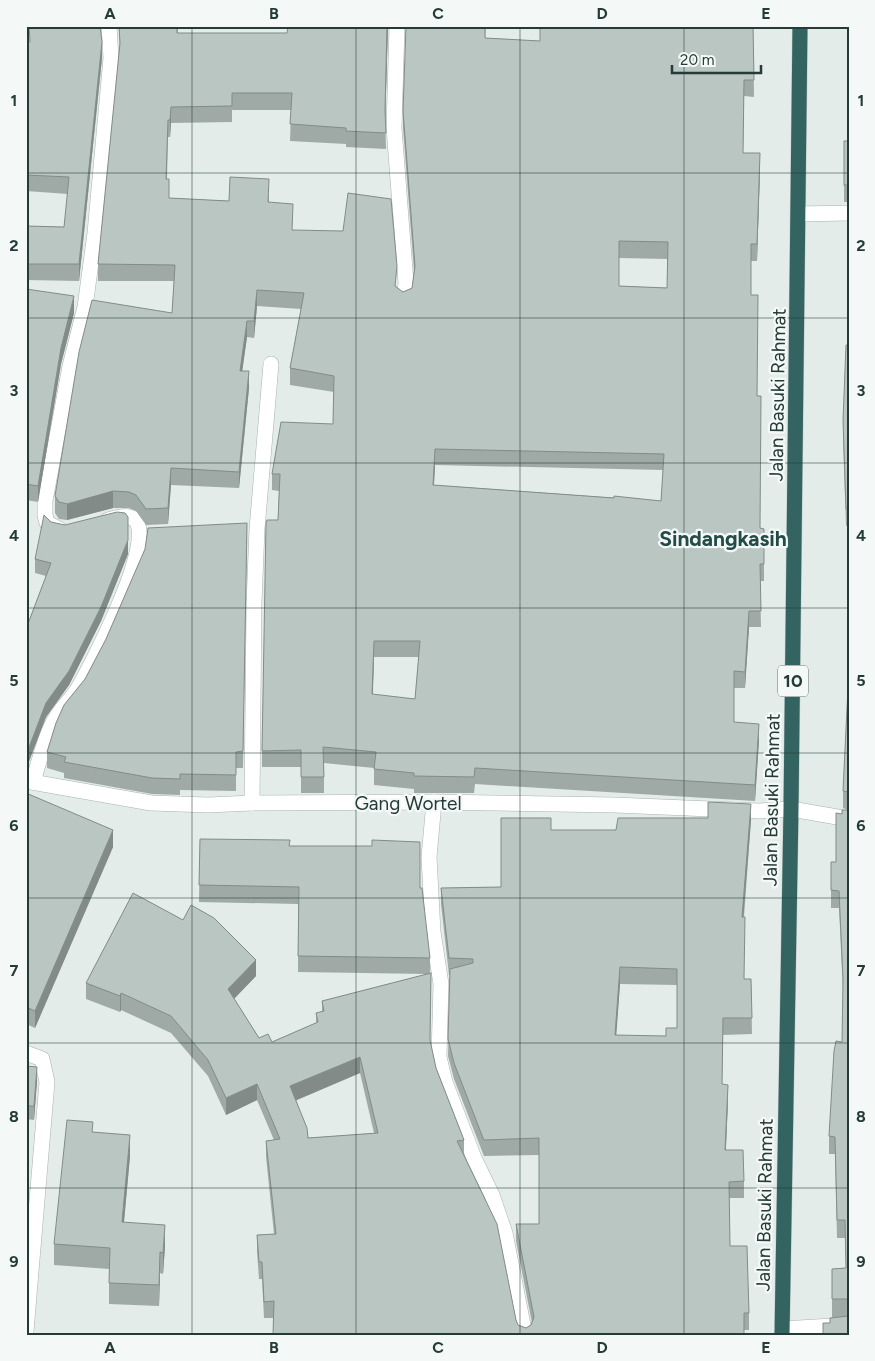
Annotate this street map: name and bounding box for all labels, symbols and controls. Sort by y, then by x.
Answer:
text: A [104,4,116,23]
text: B [269,4,279,23]
text: C [432,4,444,23]
text: D [596,4,608,23]
text: E [761,4,771,23]
scale bar [672,42,761,74]
text: 20 m [680,51,714,69]
text: 1 [11,91,17,110]
text: 1 [858,91,864,110]
text: 2 [9,236,19,255]
text: 2 [856,236,866,255]
street label: Jalan Basuki Rahmat [764,308,791,482]
text: 3 [10,381,19,400]
text: 3 [857,381,866,400]
text: 4 [9,526,19,545]
district label: Sindangkasih [659,526,787,551]
text: 4 [856,526,866,545]
road number: 10 [778,666,808,696]
text: 5 [9,671,19,690]
text: 5 [856,671,866,690]
street label: Jalan Basuki Rahmat [758,713,785,887]
street label: Gang Wortel [354,792,462,815]
text: 6 [9,816,19,835]
text: 6 [856,816,866,835]
text: 7 [10,961,19,980]
text: 7 [857,961,866,980]
text: 8 [9,1107,19,1126]
text: 8 [856,1107,866,1126]
street label: Jalan Basuki Rahmat [751,1118,778,1292]
text: 9 [9,1252,19,1271]
text: 9 [856,1252,866,1271]
text: A [104,1338,116,1357]
text: B [269,1338,279,1357]
text: C [432,1338,444,1357]
text: D [596,1338,608,1357]
text: E [761,1338,771,1357]

